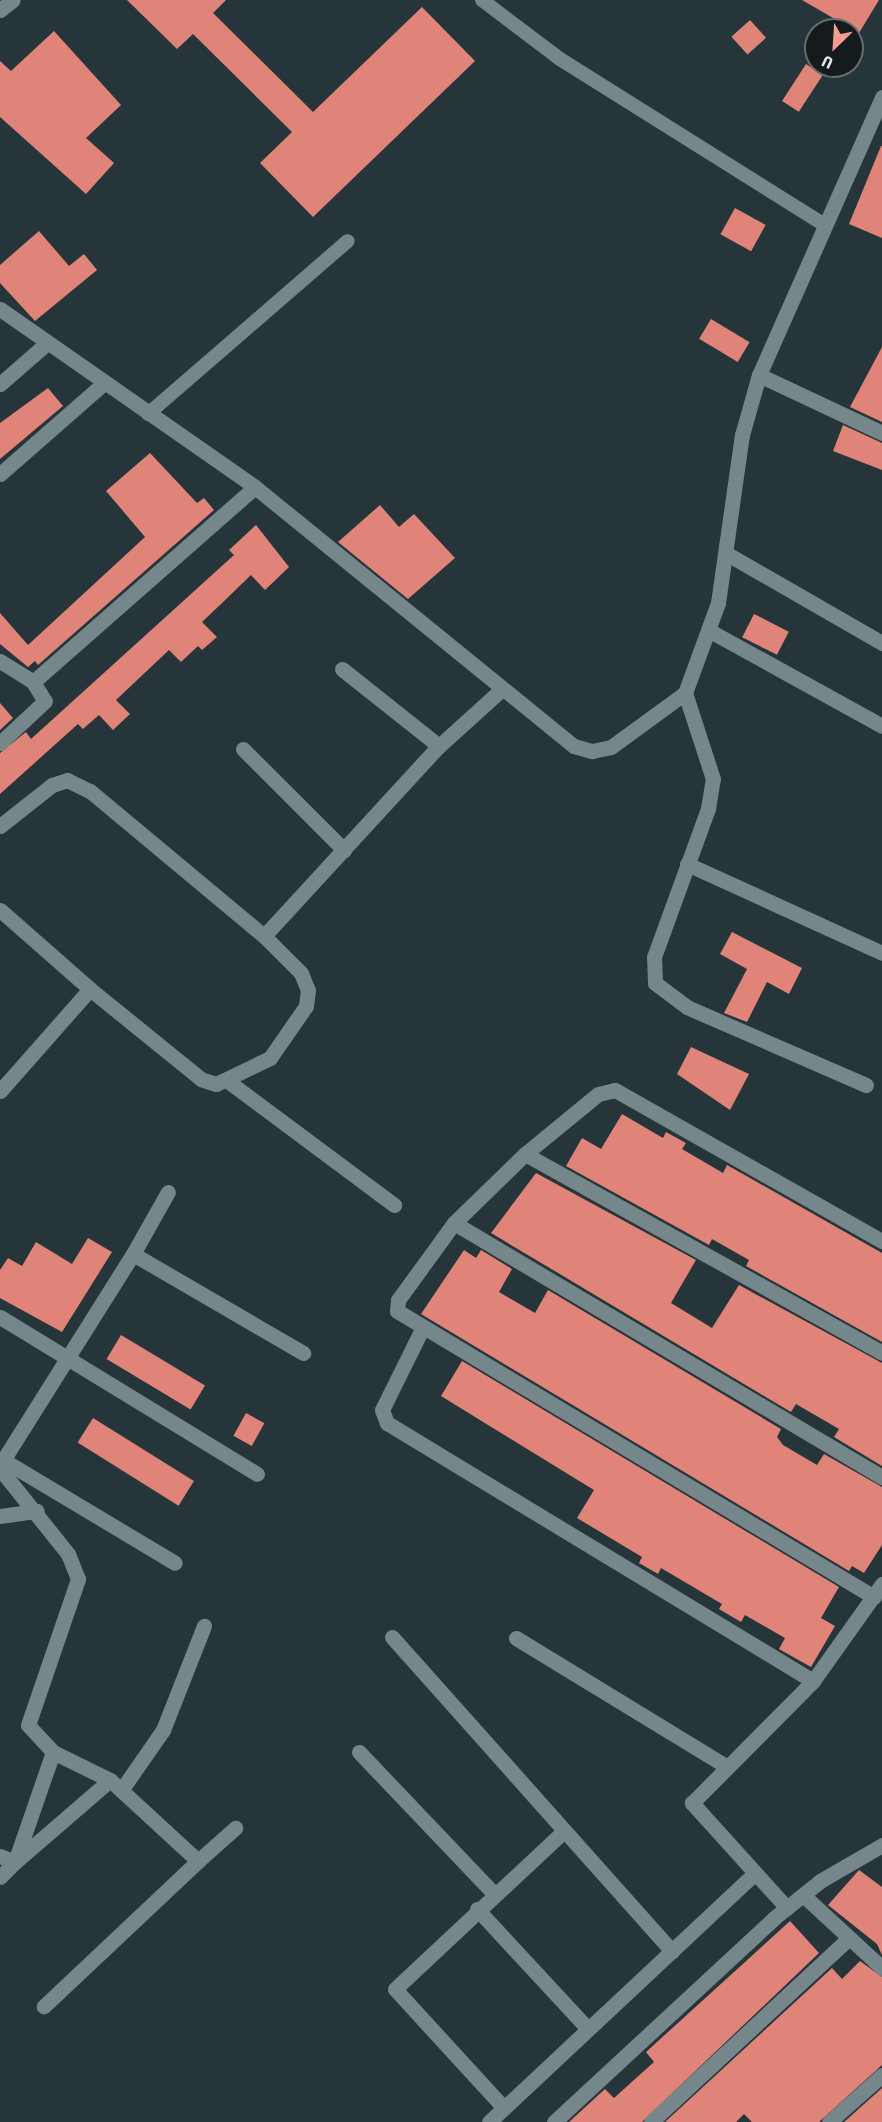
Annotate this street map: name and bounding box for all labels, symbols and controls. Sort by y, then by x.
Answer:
north arrow [804,18,864,78]
text: U [819,52,835,73]

